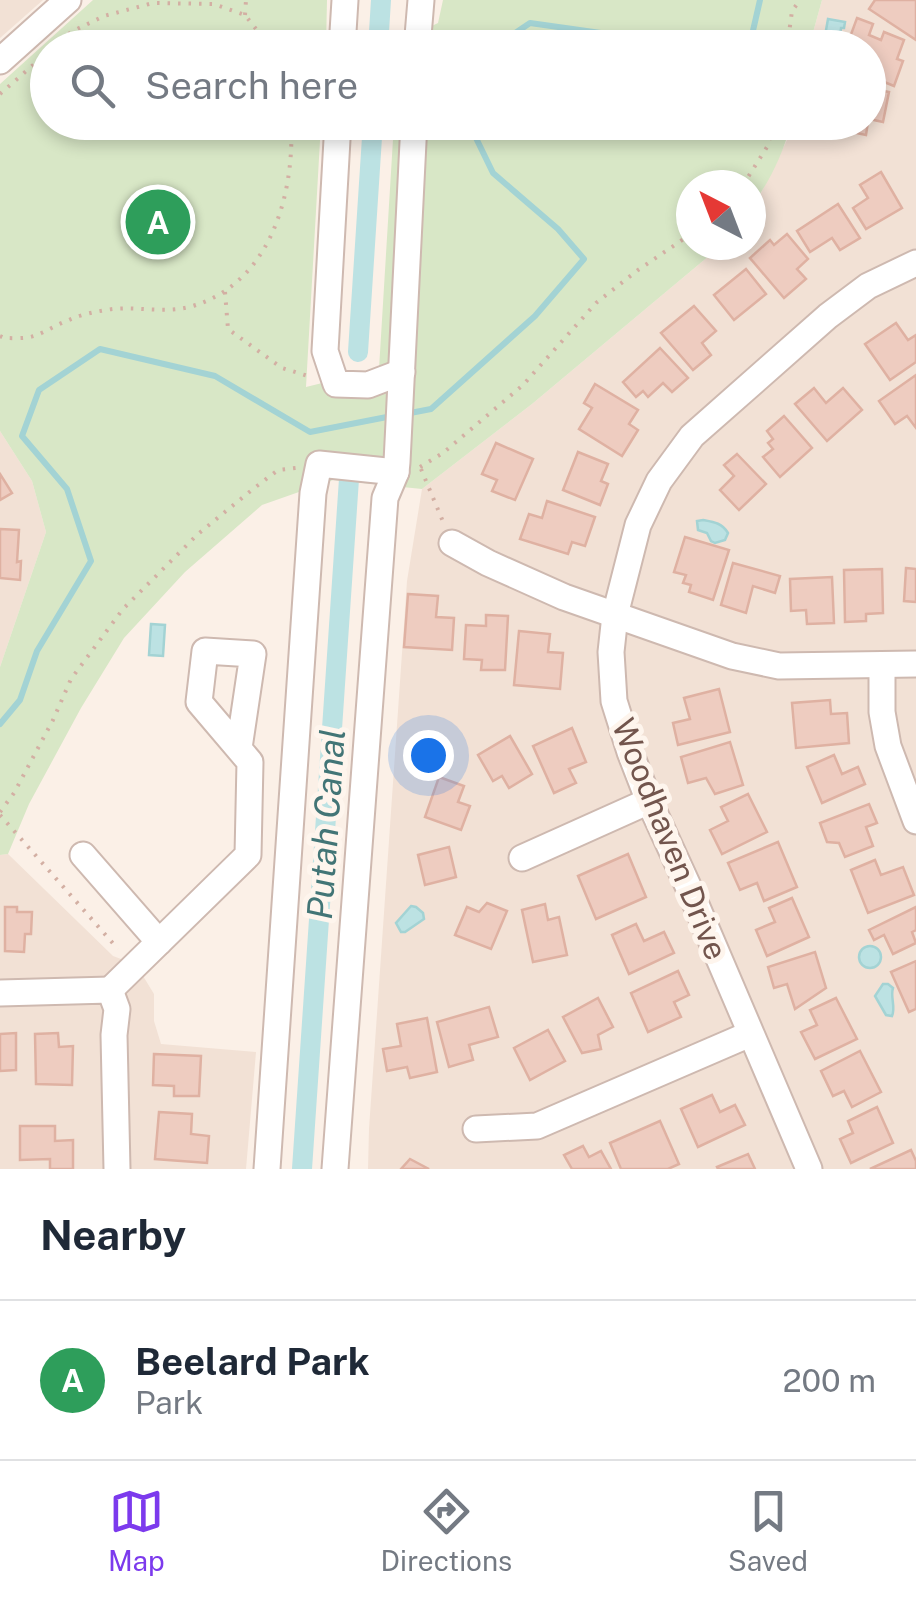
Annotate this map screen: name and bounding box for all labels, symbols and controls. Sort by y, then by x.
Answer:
search box [30,30,886,140]
icon: search [65,58,120,113]
text: Search here [145,63,358,108]
north arrow [676,170,766,260]
pin: A [126,184,190,260]
street label: Woodhaven Drive [605,713,735,965]
water label: Putah Canal [299,727,353,921]
your location [403,730,454,781]
text: Nearby [40,1210,186,1259]
text: Beelard Park [135,1339,370,1384]
text: A [61,1362,84,1399]
text: 200 m [783,1362,876,1399]
text: Park [135,1384,203,1421]
tab: Map [108,1484,165,1577]
tab: Directions [381,1484,512,1577]
tab: Saved [728,1484,808,1577]

